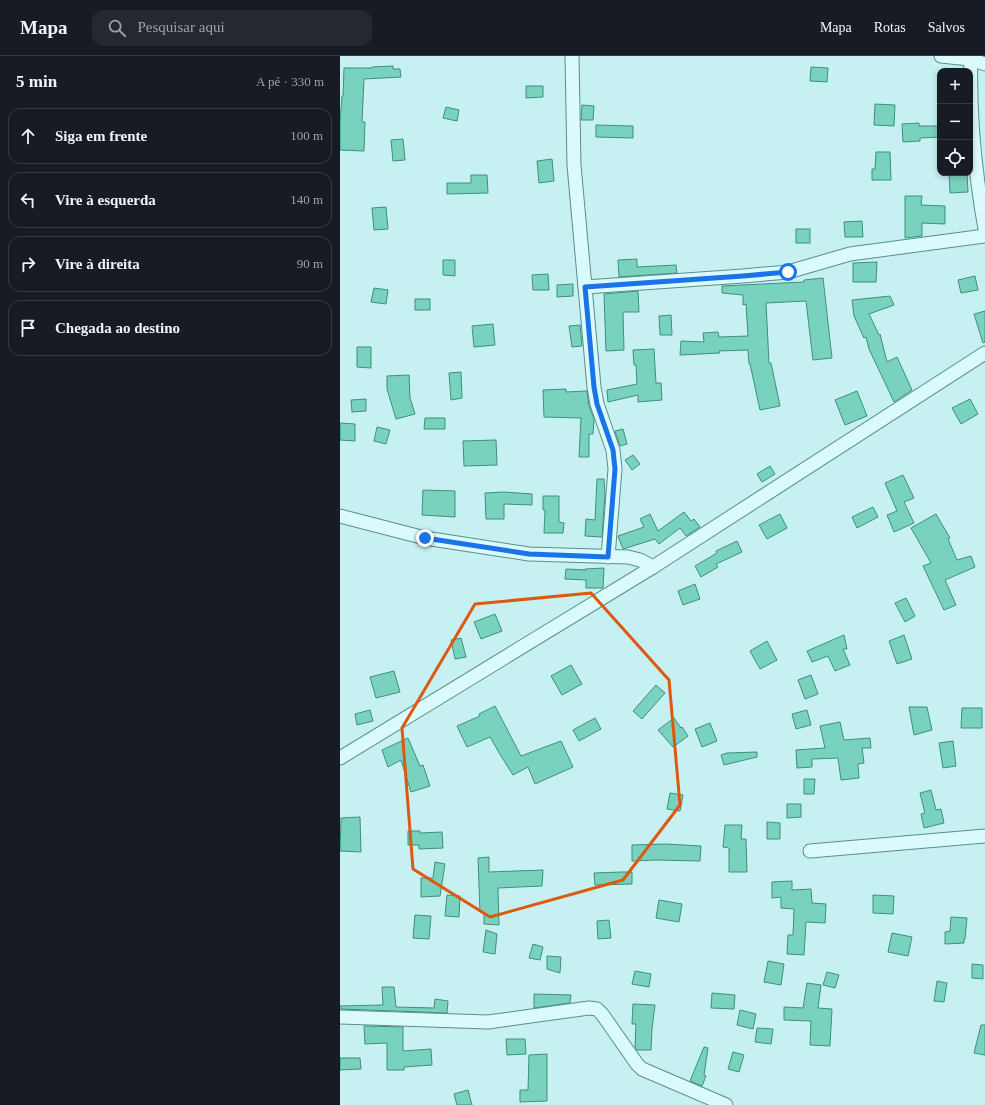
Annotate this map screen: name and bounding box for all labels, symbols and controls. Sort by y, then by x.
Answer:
search box [92,10,372,46]
text: Mapa [20,17,68,38]
icon: search [106,17,128,39]
text: Pesquisar aqui [138,19,225,35]
text: Mapa [820,20,852,35]
text: Rotas [874,20,906,35]
text: Salvos [928,20,965,35]
map controls [937,68,973,176]
button: + [937,68,973,104]
text: 5 min [16,72,57,91]
text: A pé · 330 m [256,74,324,89]
button: − [937,104,973,140]
icon: ahead [17,125,39,147]
text: Siga em frente [55,128,147,144]
text: 100 m [290,128,323,143]
button: locate [937,140,973,176]
icon: left [17,189,39,211]
text: Vire à esquerda [55,192,156,208]
text: 140 m [290,192,323,207]
icon: right [17,253,39,275]
text: Vire à direita [55,256,140,272]
text: 90 m [297,256,323,271]
route start [779,263,797,281]
icon: arrive [17,317,39,339]
text: Chegada ao destino [55,320,180,336]
route end [416,529,434,547]

